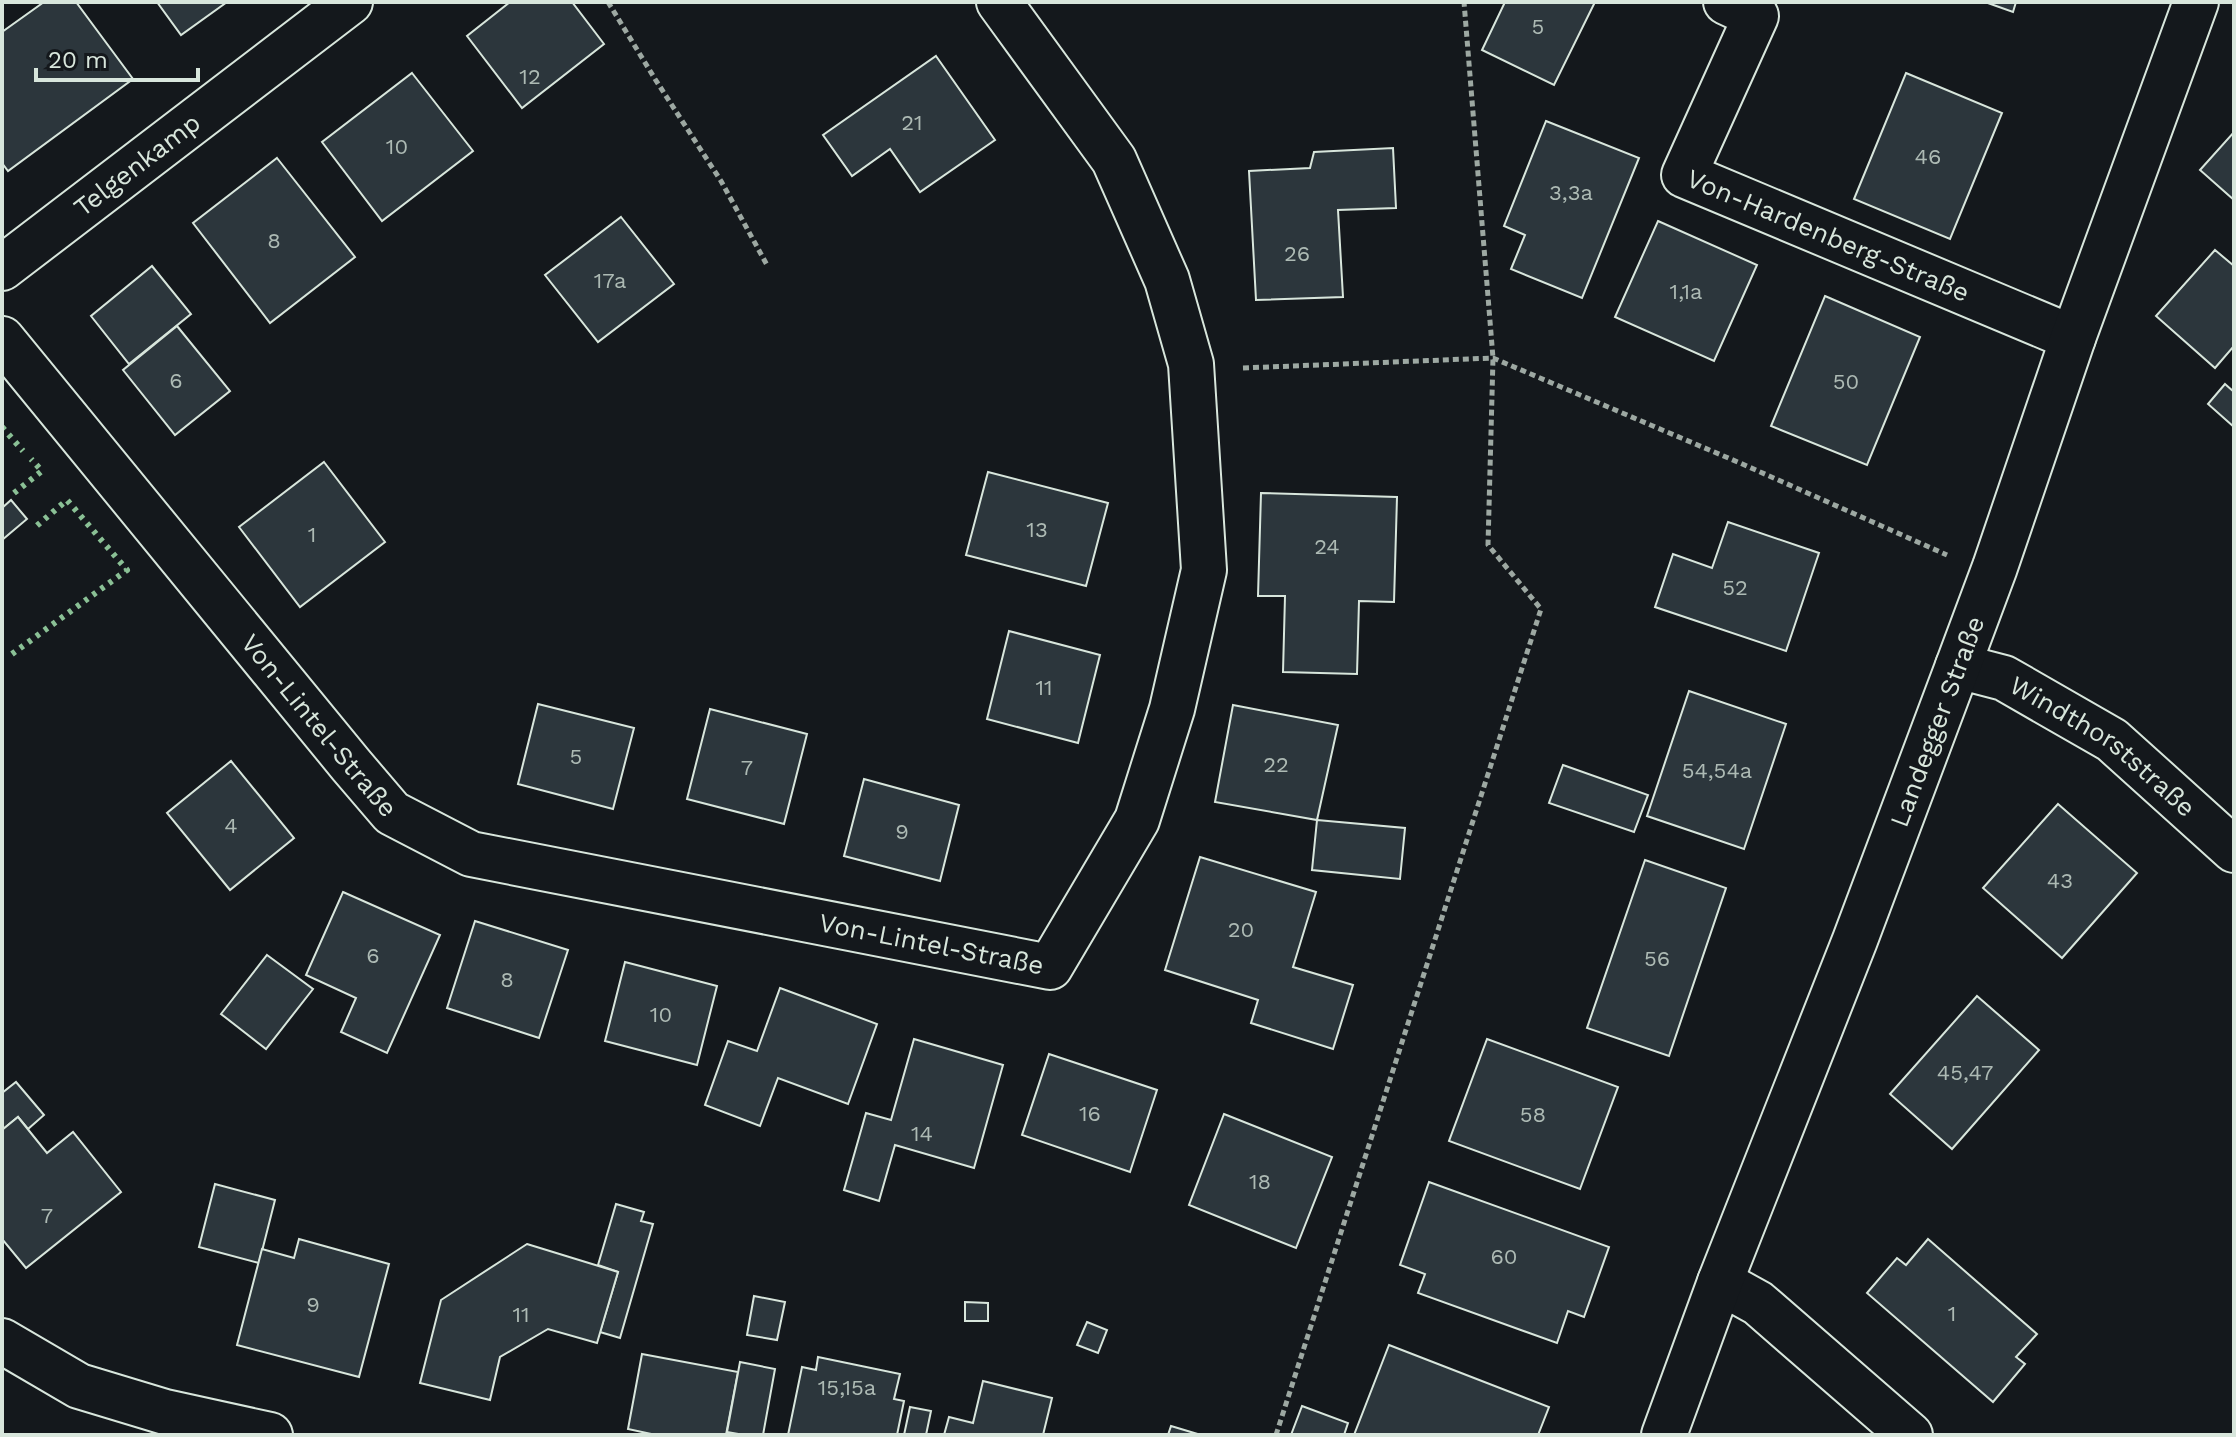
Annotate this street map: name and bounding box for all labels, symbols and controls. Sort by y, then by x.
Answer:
house number: 5 [1532,14,1544,39]
scale bar [36,32,198,82]
text: 20 m [48,46,108,74]
house number: 12 [519,64,541,89]
street label: Telgenkamp [68,107,206,223]
house number: 21 [901,110,923,135]
house number: 10 [386,134,408,159]
house number: 46 [1915,144,1941,169]
street label: Von-Hardenberg-Straße [1683,163,1974,308]
house number: 3,3a [1549,180,1593,205]
house number: 8 [267,228,281,253]
house number: 26 [1284,241,1310,266]
house number: 17a [594,268,626,293]
house number: 1,1a [1670,279,1702,304]
house number: 6 [169,368,183,393]
house number: 50 [1833,369,1859,394]
house number: 13 [1026,517,1048,542]
house number: 1 [308,522,316,547]
house number: 24 [1314,534,1340,559]
house number: 52 [1722,575,1748,600]
street label: Landegger Straße [1884,612,1990,831]
street label: Von-Lintel-Straße [235,628,404,823]
street label: Windthorststraße [2005,670,2202,823]
house number: 11 [1035,675,1053,700]
house number: 5 [570,744,582,769]
house number: 22 [1263,752,1289,777]
house number: 7 [741,755,753,780]
house number: 54,54a [1682,758,1752,783]
house number: 4 [224,813,238,838]
house number: 9 [895,819,909,844]
house number: 43 [2047,868,2073,893]
street label: Von-Lintel-Straße [817,907,1046,980]
house number: 20 [1228,917,1254,942]
house number: 6 [366,943,380,968]
house number: 56 [1644,946,1670,971]
house number: 8 [500,967,514,992]
house number: 10 [650,1002,672,1027]
house number: 45,47 [1937,1060,1993,1085]
house number: 16 [1079,1101,1101,1126]
house number: 58 [1520,1102,1546,1127]
house number: 14 [911,1121,933,1146]
house number: 18 [1249,1169,1271,1194]
house number: 7 [41,1203,53,1228]
house number: 60 [1490,1244,1518,1269]
house number: 9 [306,1292,320,1317]
house number: 1 [1948,1301,1956,1326]
house number: 11 [512,1302,530,1327]
house number: 15,15a [818,1375,876,1400]

